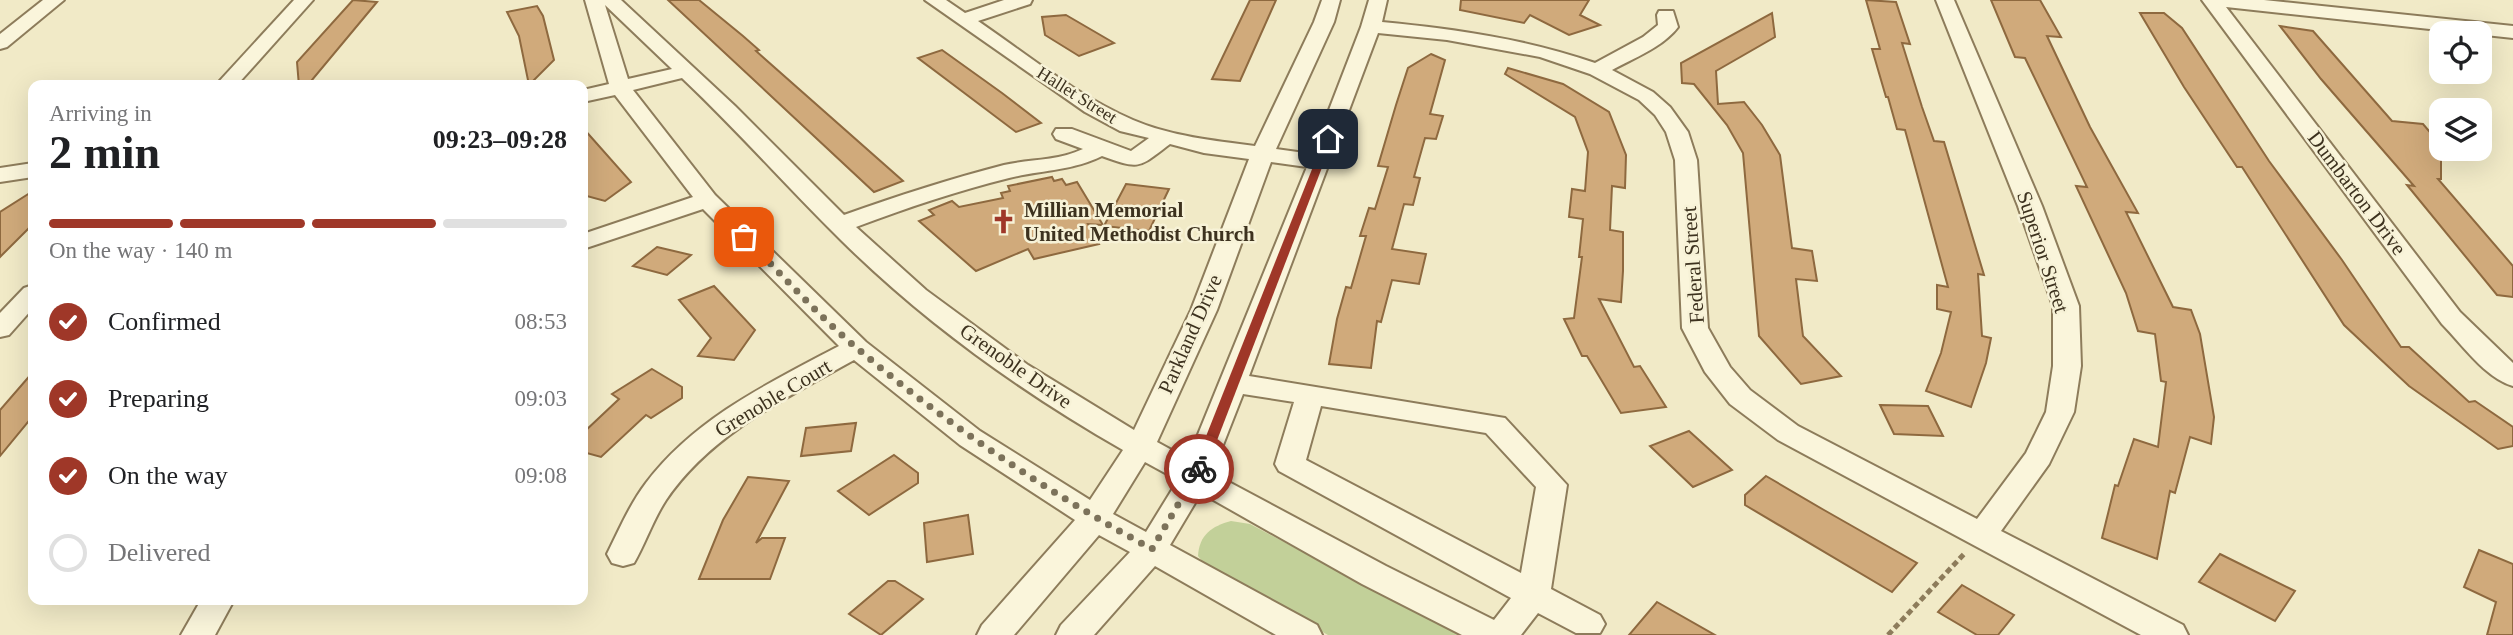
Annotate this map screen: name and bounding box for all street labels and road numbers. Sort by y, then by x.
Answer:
street label: Hallet Street [1033,63,1121,127]
street label: Dumbarton Drive [2303,126,2411,260]
street label: Superior Street [2012,188,2074,316]
street label: Federal Street [1677,206,1709,324]
street label: Parkland Drive [1153,271,1227,397]
street label: Grenoble Drive [955,319,1077,413]
street label: Grenoble Court [711,354,836,442]

